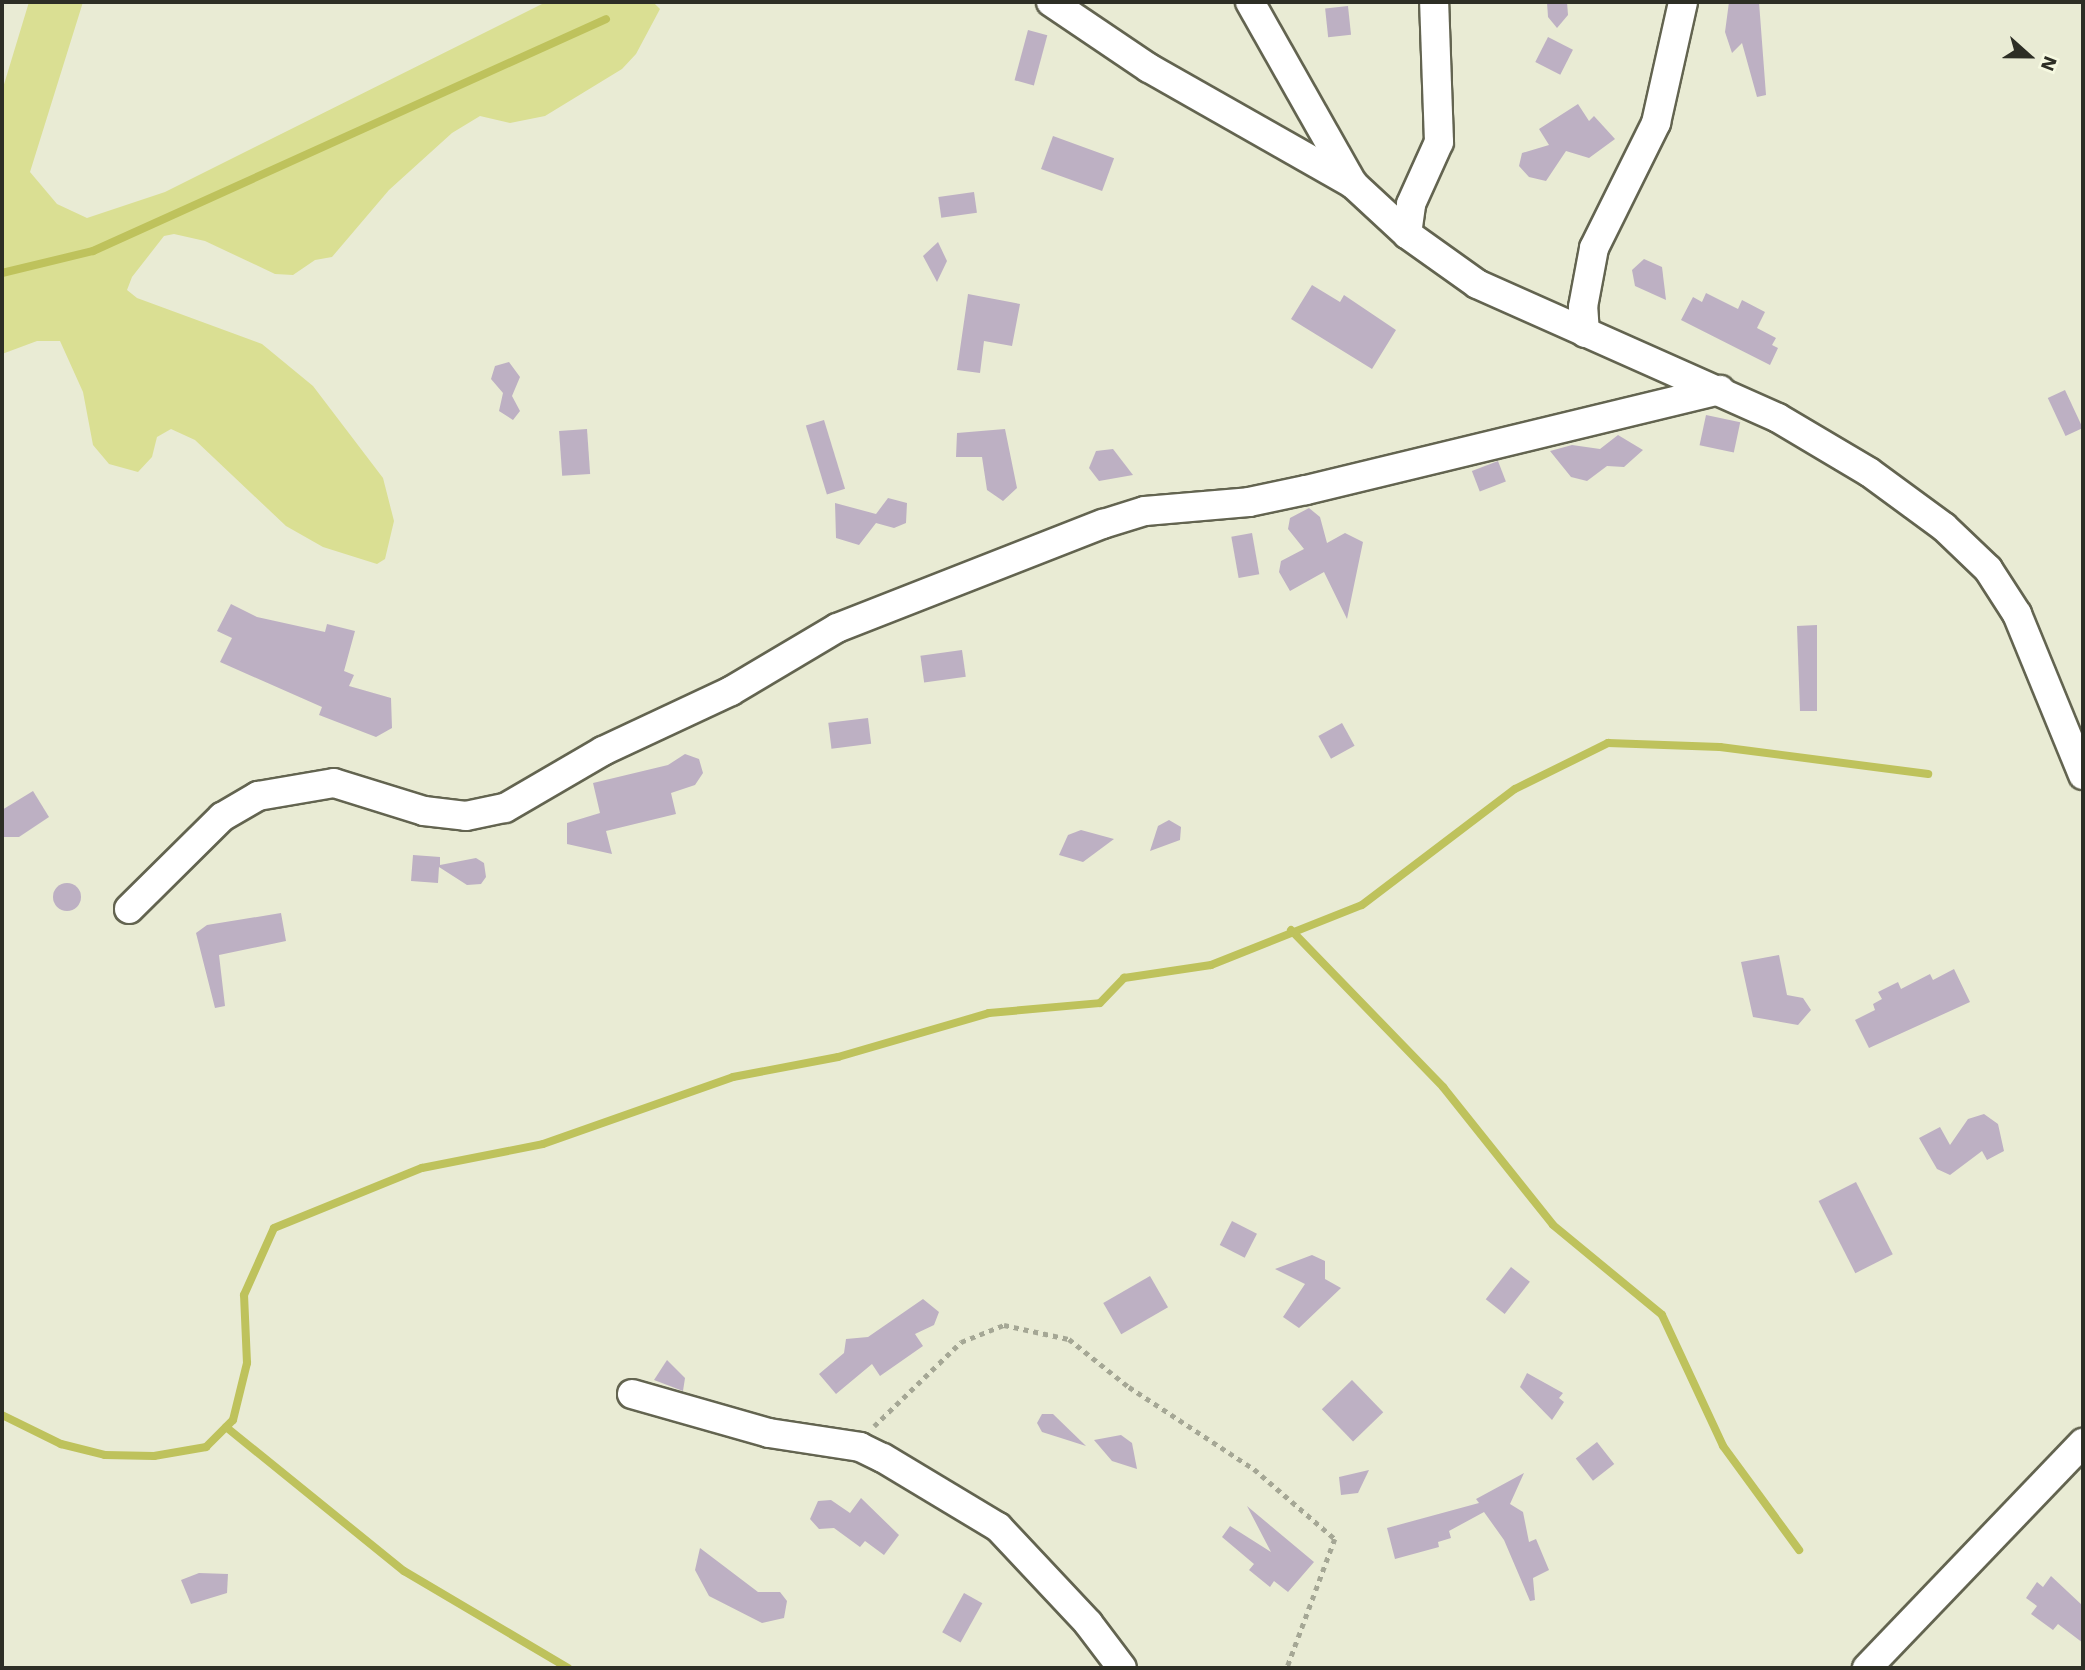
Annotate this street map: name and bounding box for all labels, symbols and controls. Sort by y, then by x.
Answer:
north arrow [1994,21,2064,91]
text: N [2036,53,2062,74]

